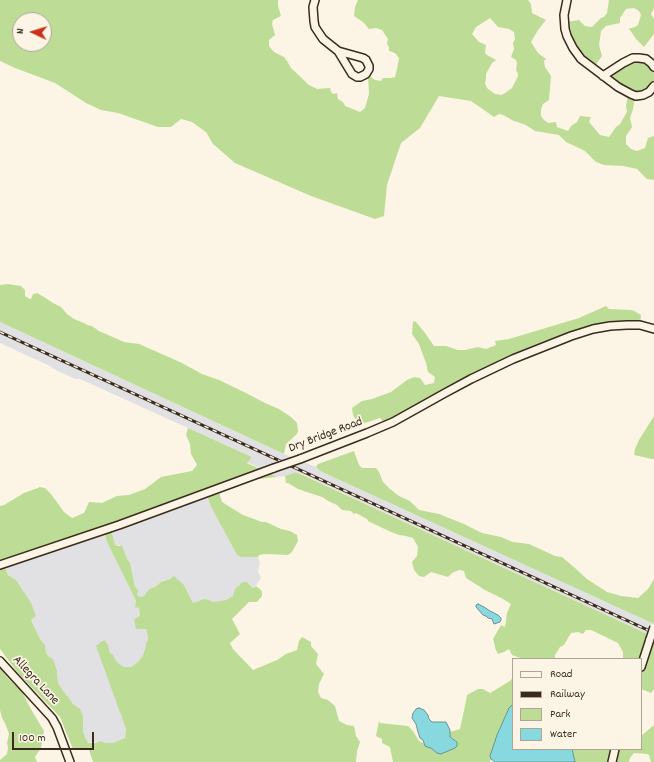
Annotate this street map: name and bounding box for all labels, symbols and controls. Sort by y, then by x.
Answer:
north arrow [12,12,52,52]
text: N [13,28,29,35]
street label: Dry Bridge Road [287,415,365,457]
street label: Allegra Lane [8,653,62,709]
legend [512,658,642,750]
text: Road [550,666,572,683]
text: Railway [550,686,585,703]
text: Park [550,706,570,723]
scale bar [14,724,96,750]
text: Water [550,726,577,743]
text: 100 m [19,730,46,747]

